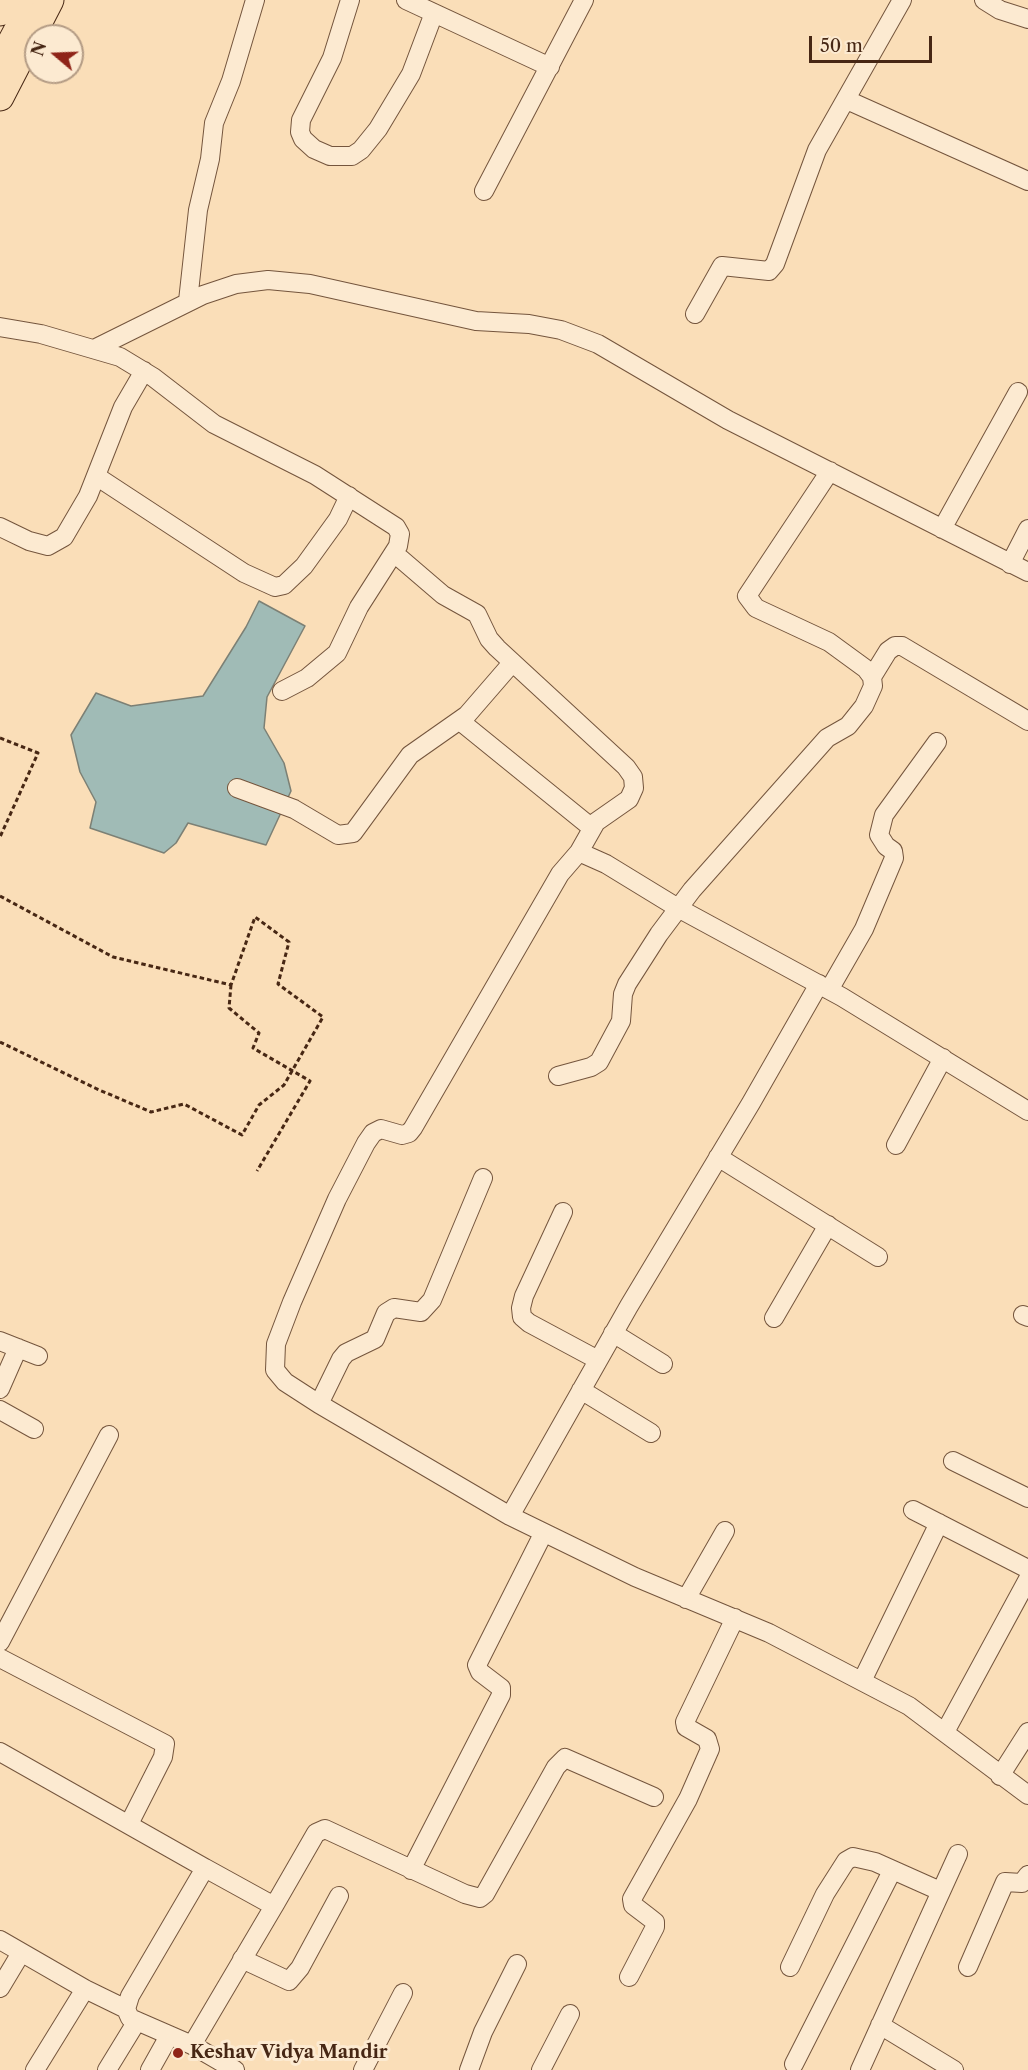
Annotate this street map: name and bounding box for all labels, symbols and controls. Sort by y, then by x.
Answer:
north arrow [24,24,84,84]
scale bar [812,24,935,62]
text: 50 m [820,35,863,57]
text: N [27,39,51,59]
place label: Keshav Vidya Mandir [190,2042,388,2064]
marker: Keshav Vidya Mandir [171,2046,185,2060]

